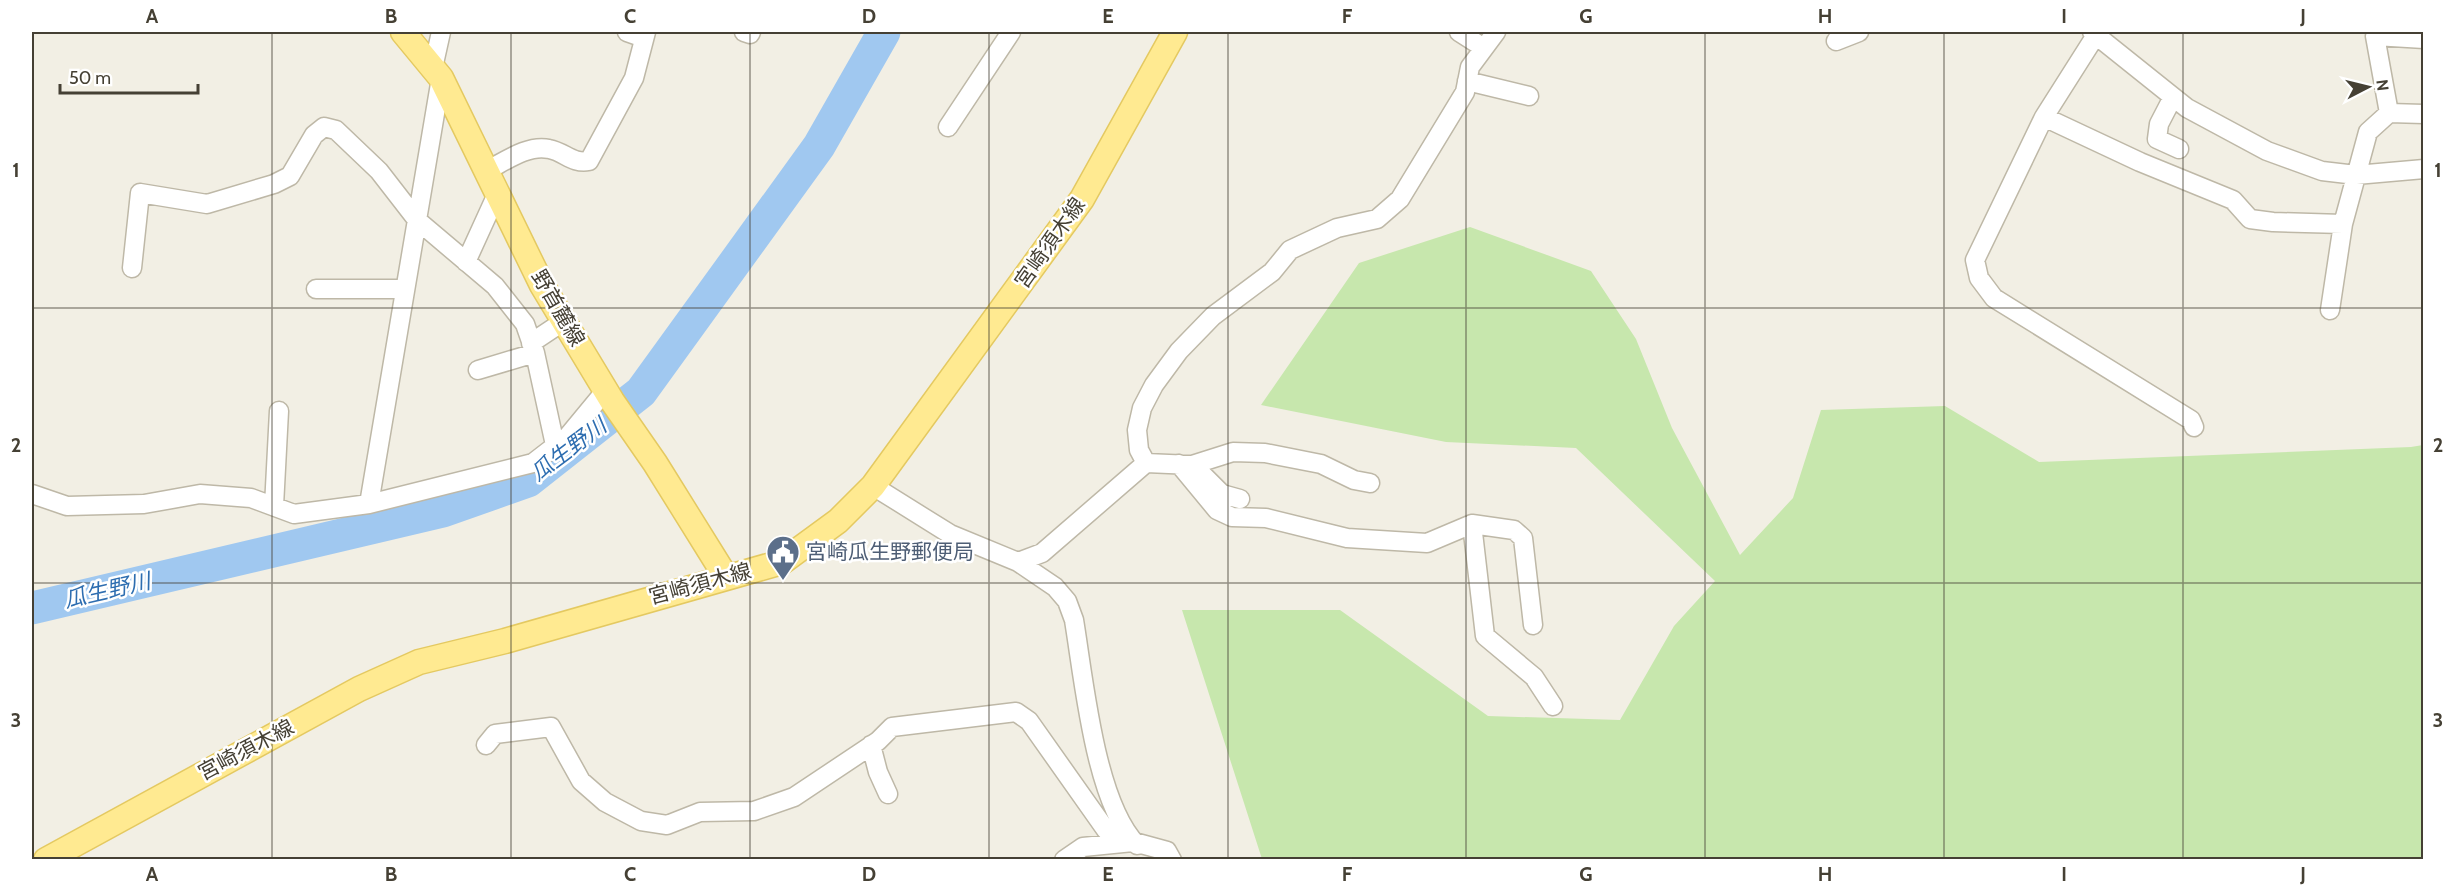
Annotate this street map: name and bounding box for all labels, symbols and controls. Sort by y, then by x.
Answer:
text: A [146,4,159,28]
text: B [385,4,397,28]
text: C [624,4,636,28]
text: D [862,4,876,28]
text: E [1102,4,1114,28]
text: F [1342,4,1353,28]
text: G [1579,4,1593,28]
text: H [1818,4,1832,28]
text: I [2061,4,2067,28]
text: J [2299,4,2306,28]
scale bar [60,57,198,95]
north arrow [2338,57,2398,117]
text: 50 m [69,67,111,89]
text: N [2372,78,2393,92]
text: 1 [12,158,20,182]
text: 1 [2434,158,2442,182]
street label: 宮崎須木線 [1009,193,1090,293]
street label: 野首麓線 [527,265,590,350]
water label: 瓜生野川 [525,411,613,487]
text: 2 [11,433,21,457]
text: 2 [2433,433,2443,457]
public building icon: 宮崎瓜生野郵便局 [765,534,801,581]
place label: 宮崎瓜生野郵便局 [806,539,974,564]
street label: 宮崎須木線 [646,558,754,609]
water label: 瓜生野川 [61,567,155,614]
text: 3 [11,708,21,732]
text: 3 [2433,708,2443,732]
street label: 宮崎須木線 [194,714,298,785]
text: A [146,862,159,886]
text: B [385,862,397,886]
text: C [624,862,636,886]
text: D [862,862,876,886]
text: E [1102,862,1114,886]
text: F [1342,862,1353,886]
text: G [1579,862,1593,886]
text: H [1818,862,1832,886]
text: I [2061,862,2067,886]
text: J [2299,862,2306,886]

